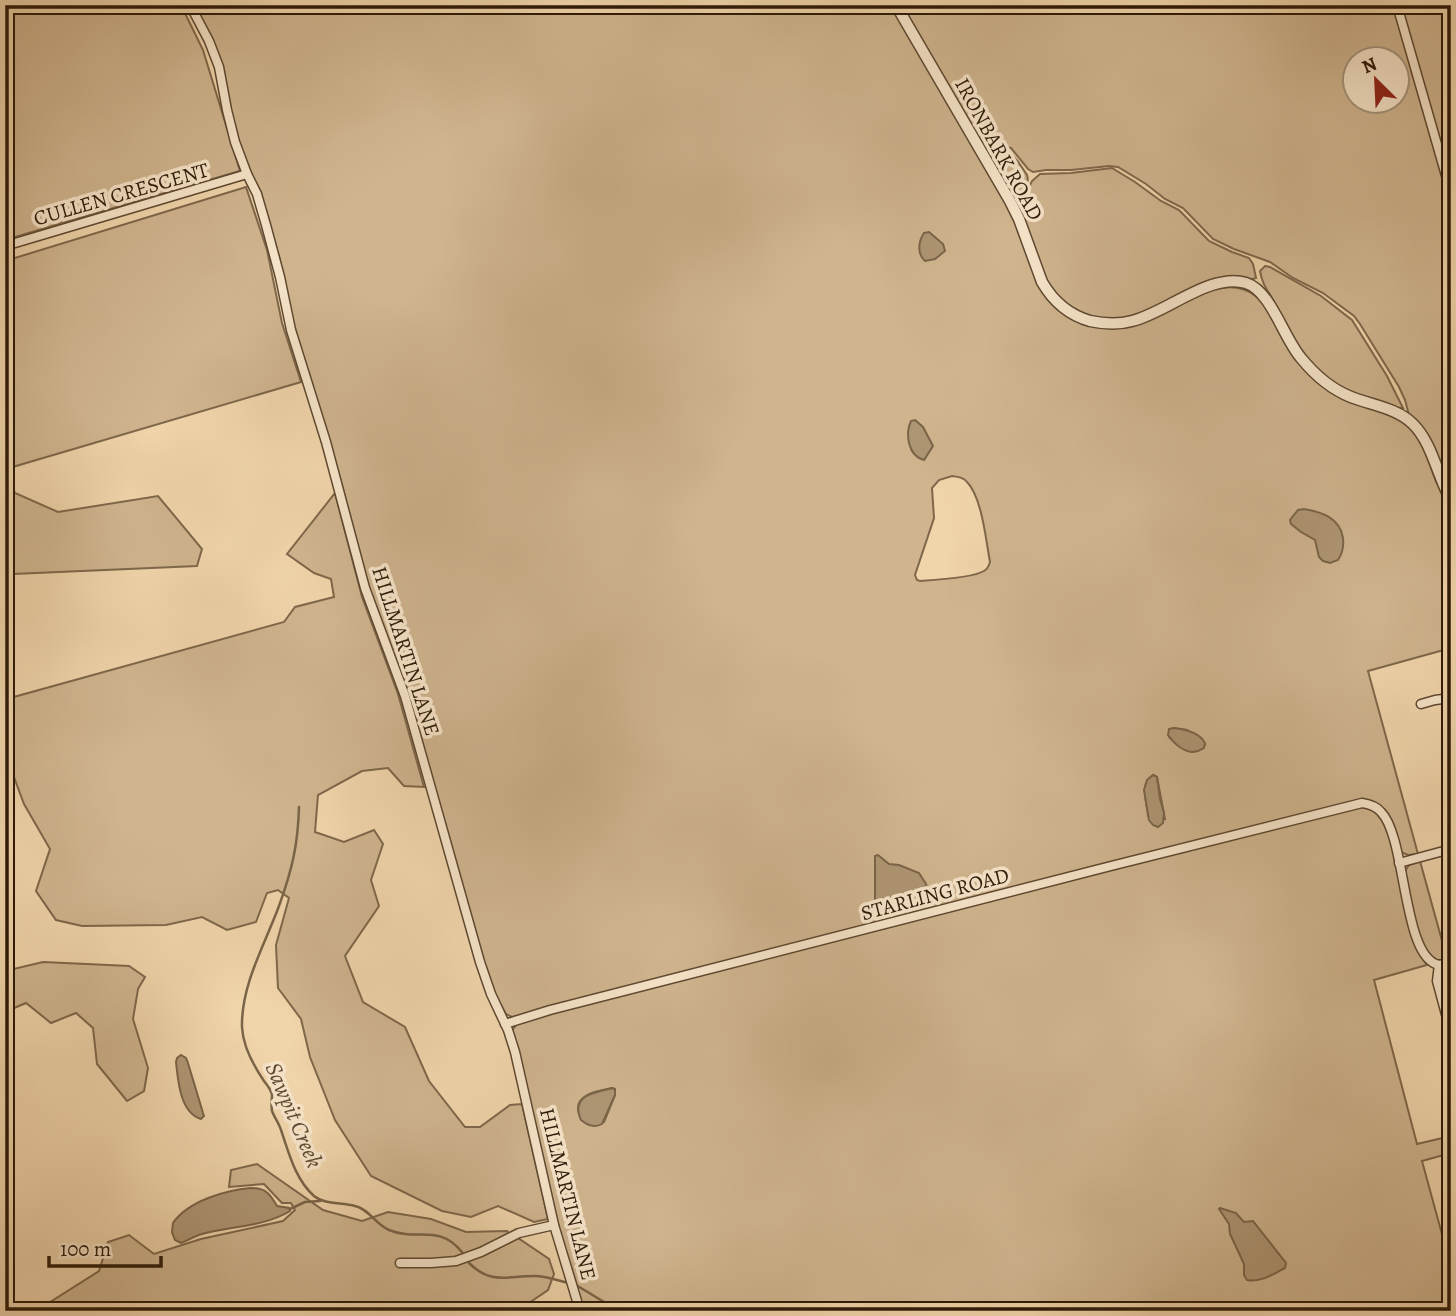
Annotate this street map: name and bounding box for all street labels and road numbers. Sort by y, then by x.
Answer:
street label: IRONBARK ROAD [948,73,1050,225]
street label: CULLEN CRESCENT [30,155,212,232]
street label: HILLMARTIN LANE [365,563,447,739]
street label: STARLING ROAD [858,861,1012,927]
street label: HILLMARTIN LANE [533,1105,603,1283]

